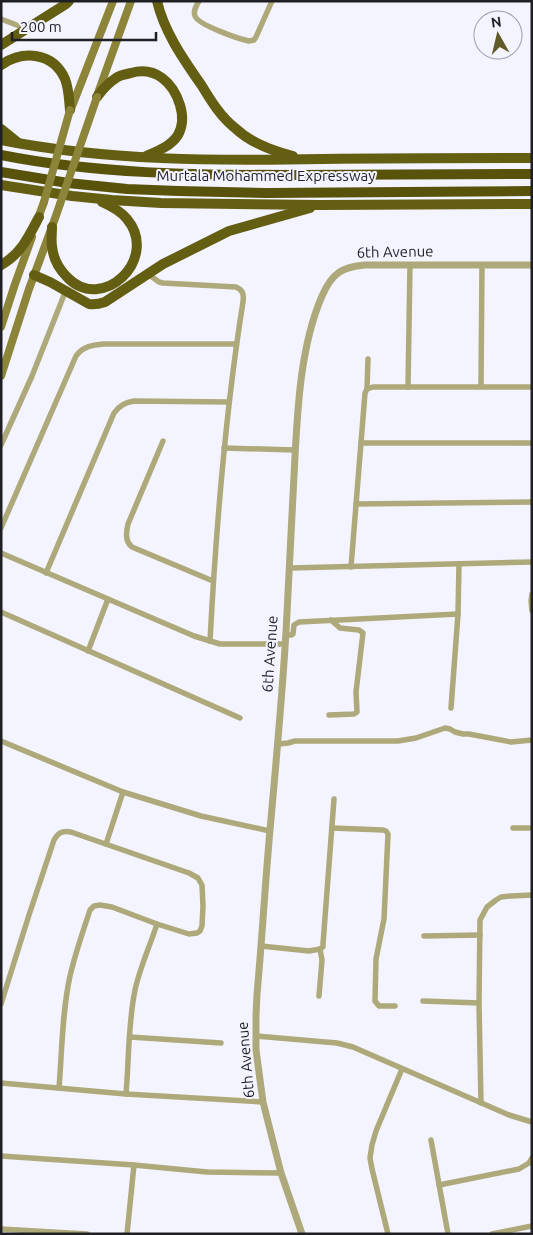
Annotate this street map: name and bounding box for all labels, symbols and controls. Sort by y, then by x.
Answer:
scale bar [12,10,156,42]
north arrow [473,10,523,60]
text: N [490,13,502,31]
text: 200 m [20,18,62,35]
street label: Murtala Mohammed Expressway [157,167,375,184]
street label: 6th Avenue [356,242,434,261]
street label: 6th Avenue [258,615,281,693]
street label: 6th Avenue [234,1021,257,1099]

